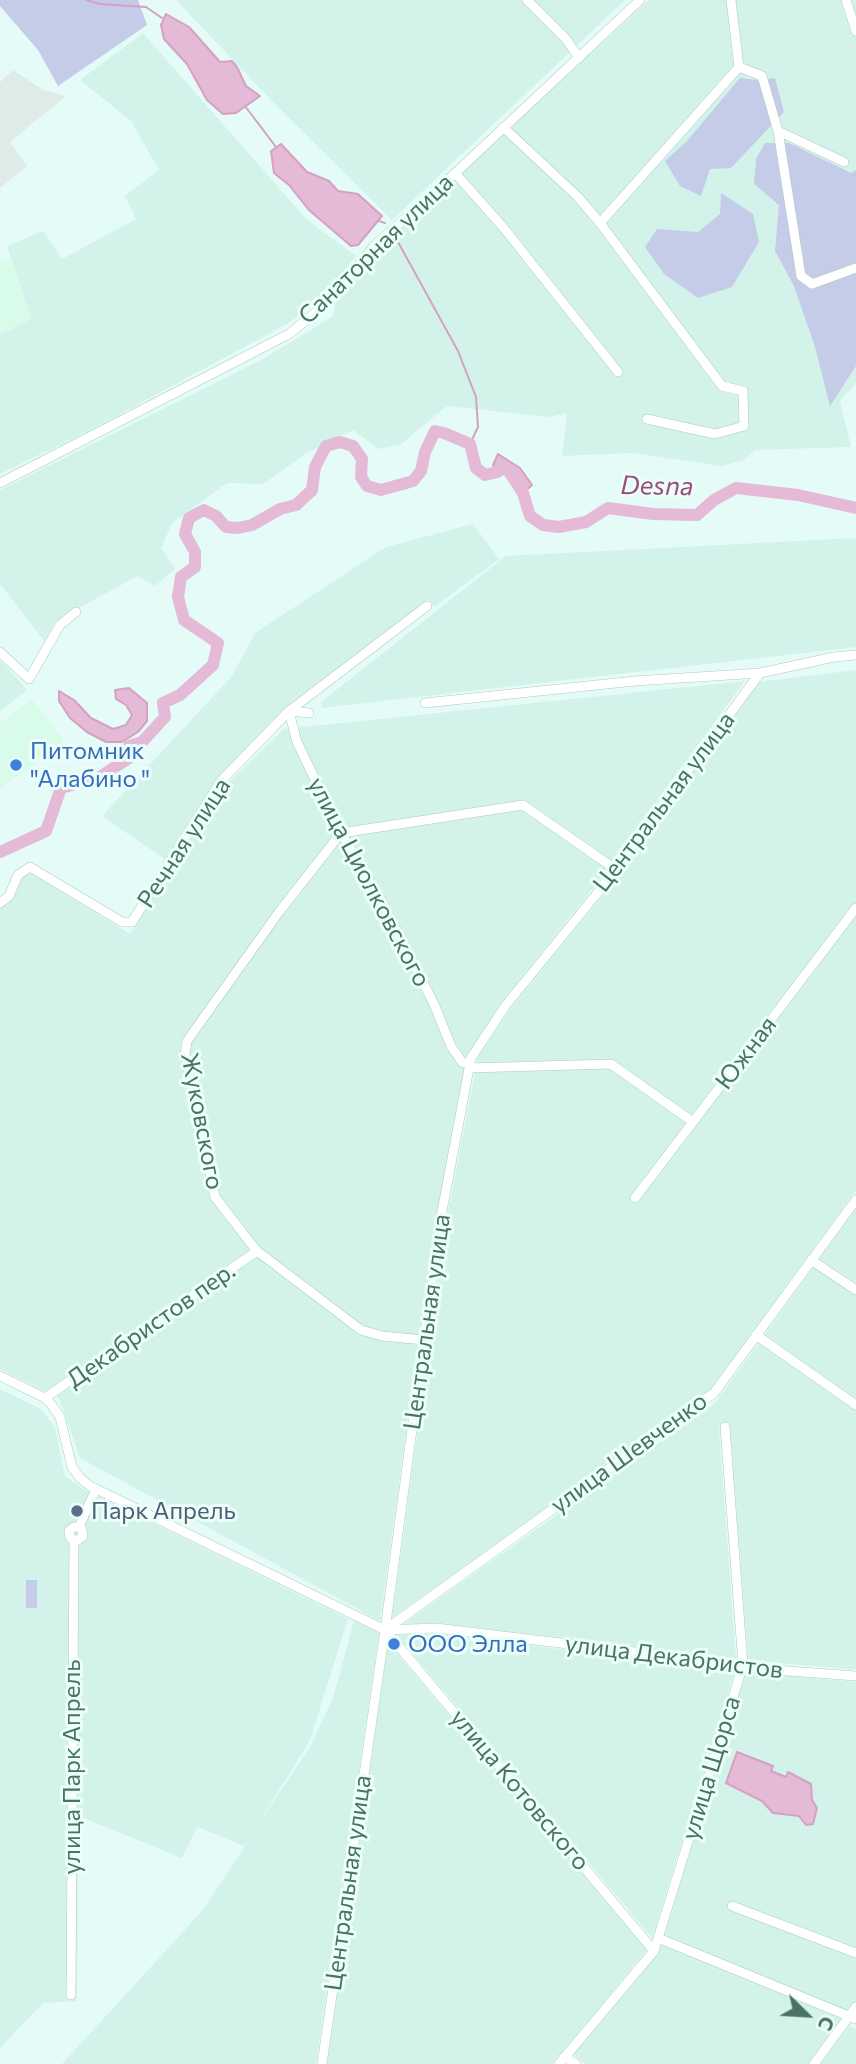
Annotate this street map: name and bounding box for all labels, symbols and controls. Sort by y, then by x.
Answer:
street label: Санаторная улица [293,168,459,330]
water label: Desna [620,470,694,502]
street label: Центральная улица [587,706,741,898]
place label: Питомник "Алабино " [30,737,150,793]
marker: Питомник "Алабино " [8,757,24,773]
street label: улица Циолковского [302,772,436,992]
street label: Речная улица [131,773,237,913]
street label: Южная [709,1011,783,1095]
street label: Жуковского [175,1050,229,1192]
street label: Центральная улица [398,1212,456,1432]
street label: Декабристов пер. [61,1256,241,1394]
street label: улица Шевченко [545,1387,713,1519]
place label: Парк Апрель [91,1497,236,1525]
marker: Парк Апрель [69,1503,85,1519]
street label: улица Декабристов [563,1629,785,1685]
place label: ООО Элла [408,1630,528,1658]
marker: ООО Элла [386,1636,402,1652]
street label: улица Парк Апрель [58,1659,86,1875]
street label: улица Щорса [676,1693,746,1843]
street label: улица Котовского [444,1704,596,1876]
street label: Центральная улица [319,1773,377,1993]
north arrow [772,1980,842,2050]
text: С [813,2013,840,2034]

